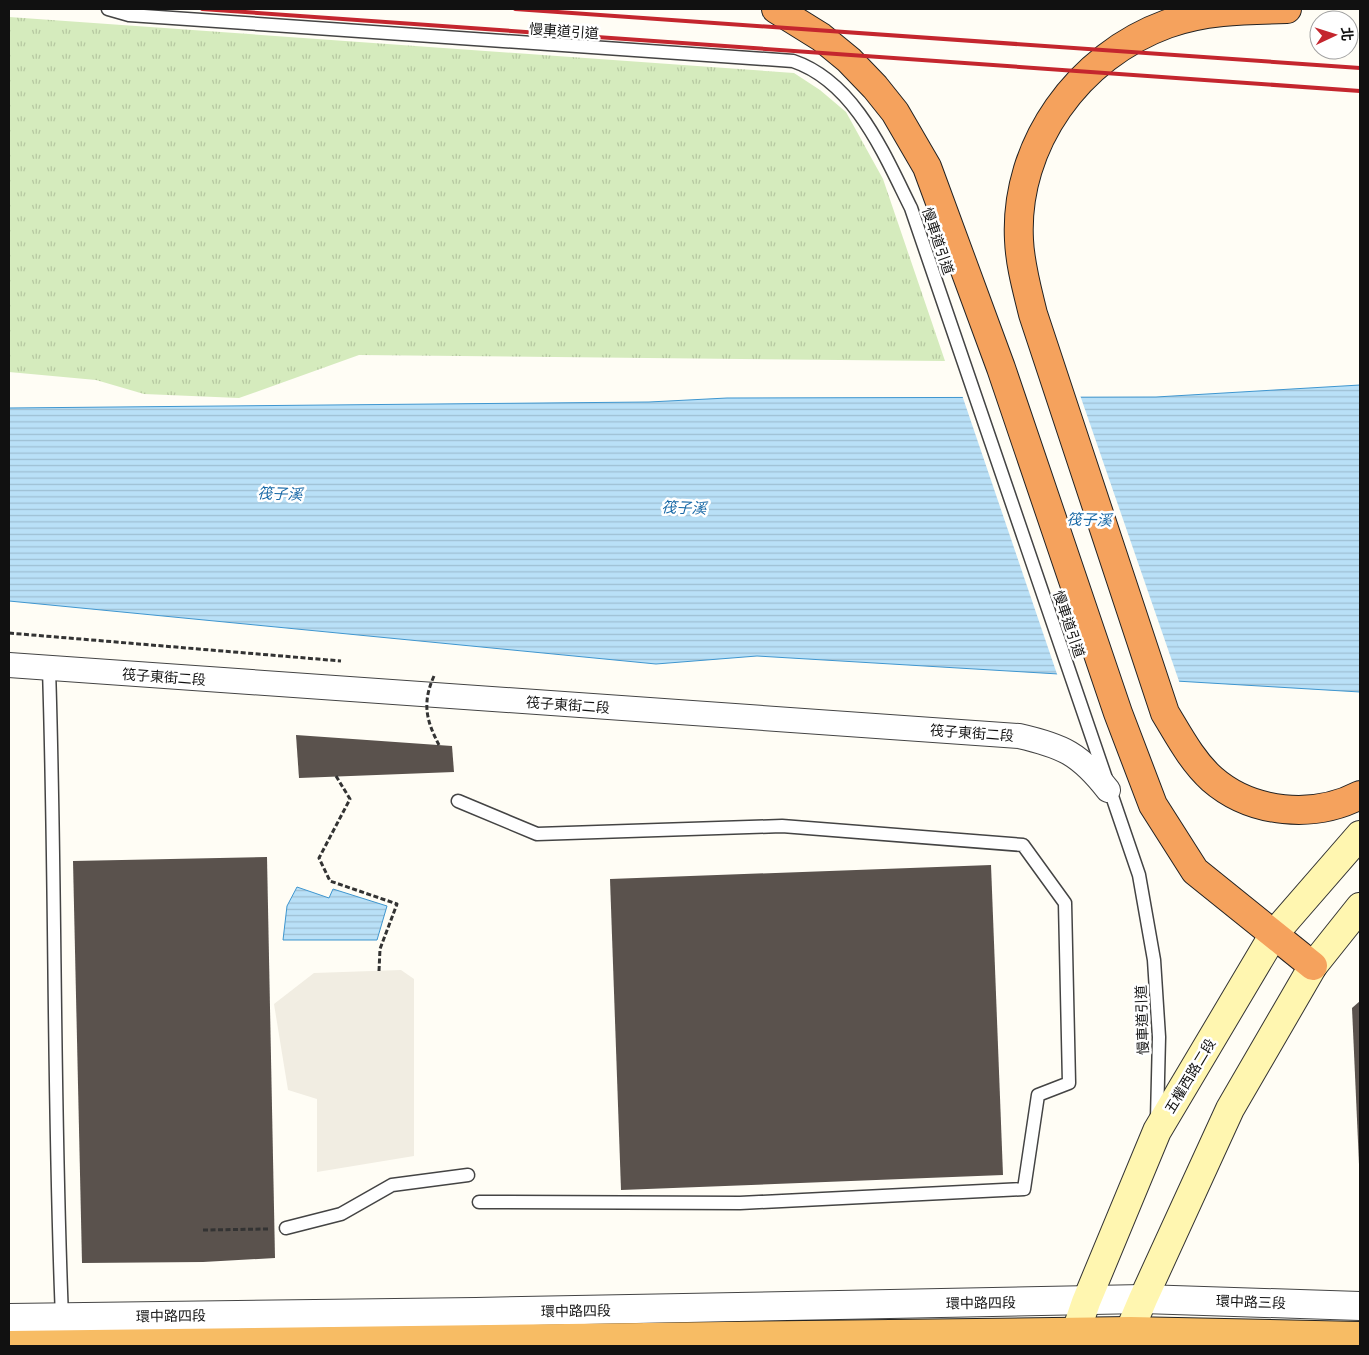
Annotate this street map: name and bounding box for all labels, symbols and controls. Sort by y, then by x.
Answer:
north arrow [1309,10,1359,60]
street label: 慢車道引道 [529,21,599,41]
text: 北 [1338,27,1355,42]
street label: 慢車道引道 [919,205,957,277]
water label: 筏子溪 [257,485,305,503]
water label: 筏子溪 [661,499,709,517]
water label: 筏子溪 [1066,512,1114,528]
street label: 慢車道引道 [1050,588,1088,660]
street label: 筏子東街二段 [122,666,206,688]
street label: 筏子東街二段 [526,694,610,716]
street label: 筏子東街二段 [930,722,1014,744]
street label: 慢車道引道 [1133,985,1151,1055]
street label: 五權西路二段 [1162,1036,1218,1116]
street label: 環中路三段 [1216,1293,1286,1311]
street label: 環中路四段 [946,1294,1016,1312]
street label: 環中路四段 [541,1302,611,1320]
street label: 環中路四段 [136,1307,206,1325]

